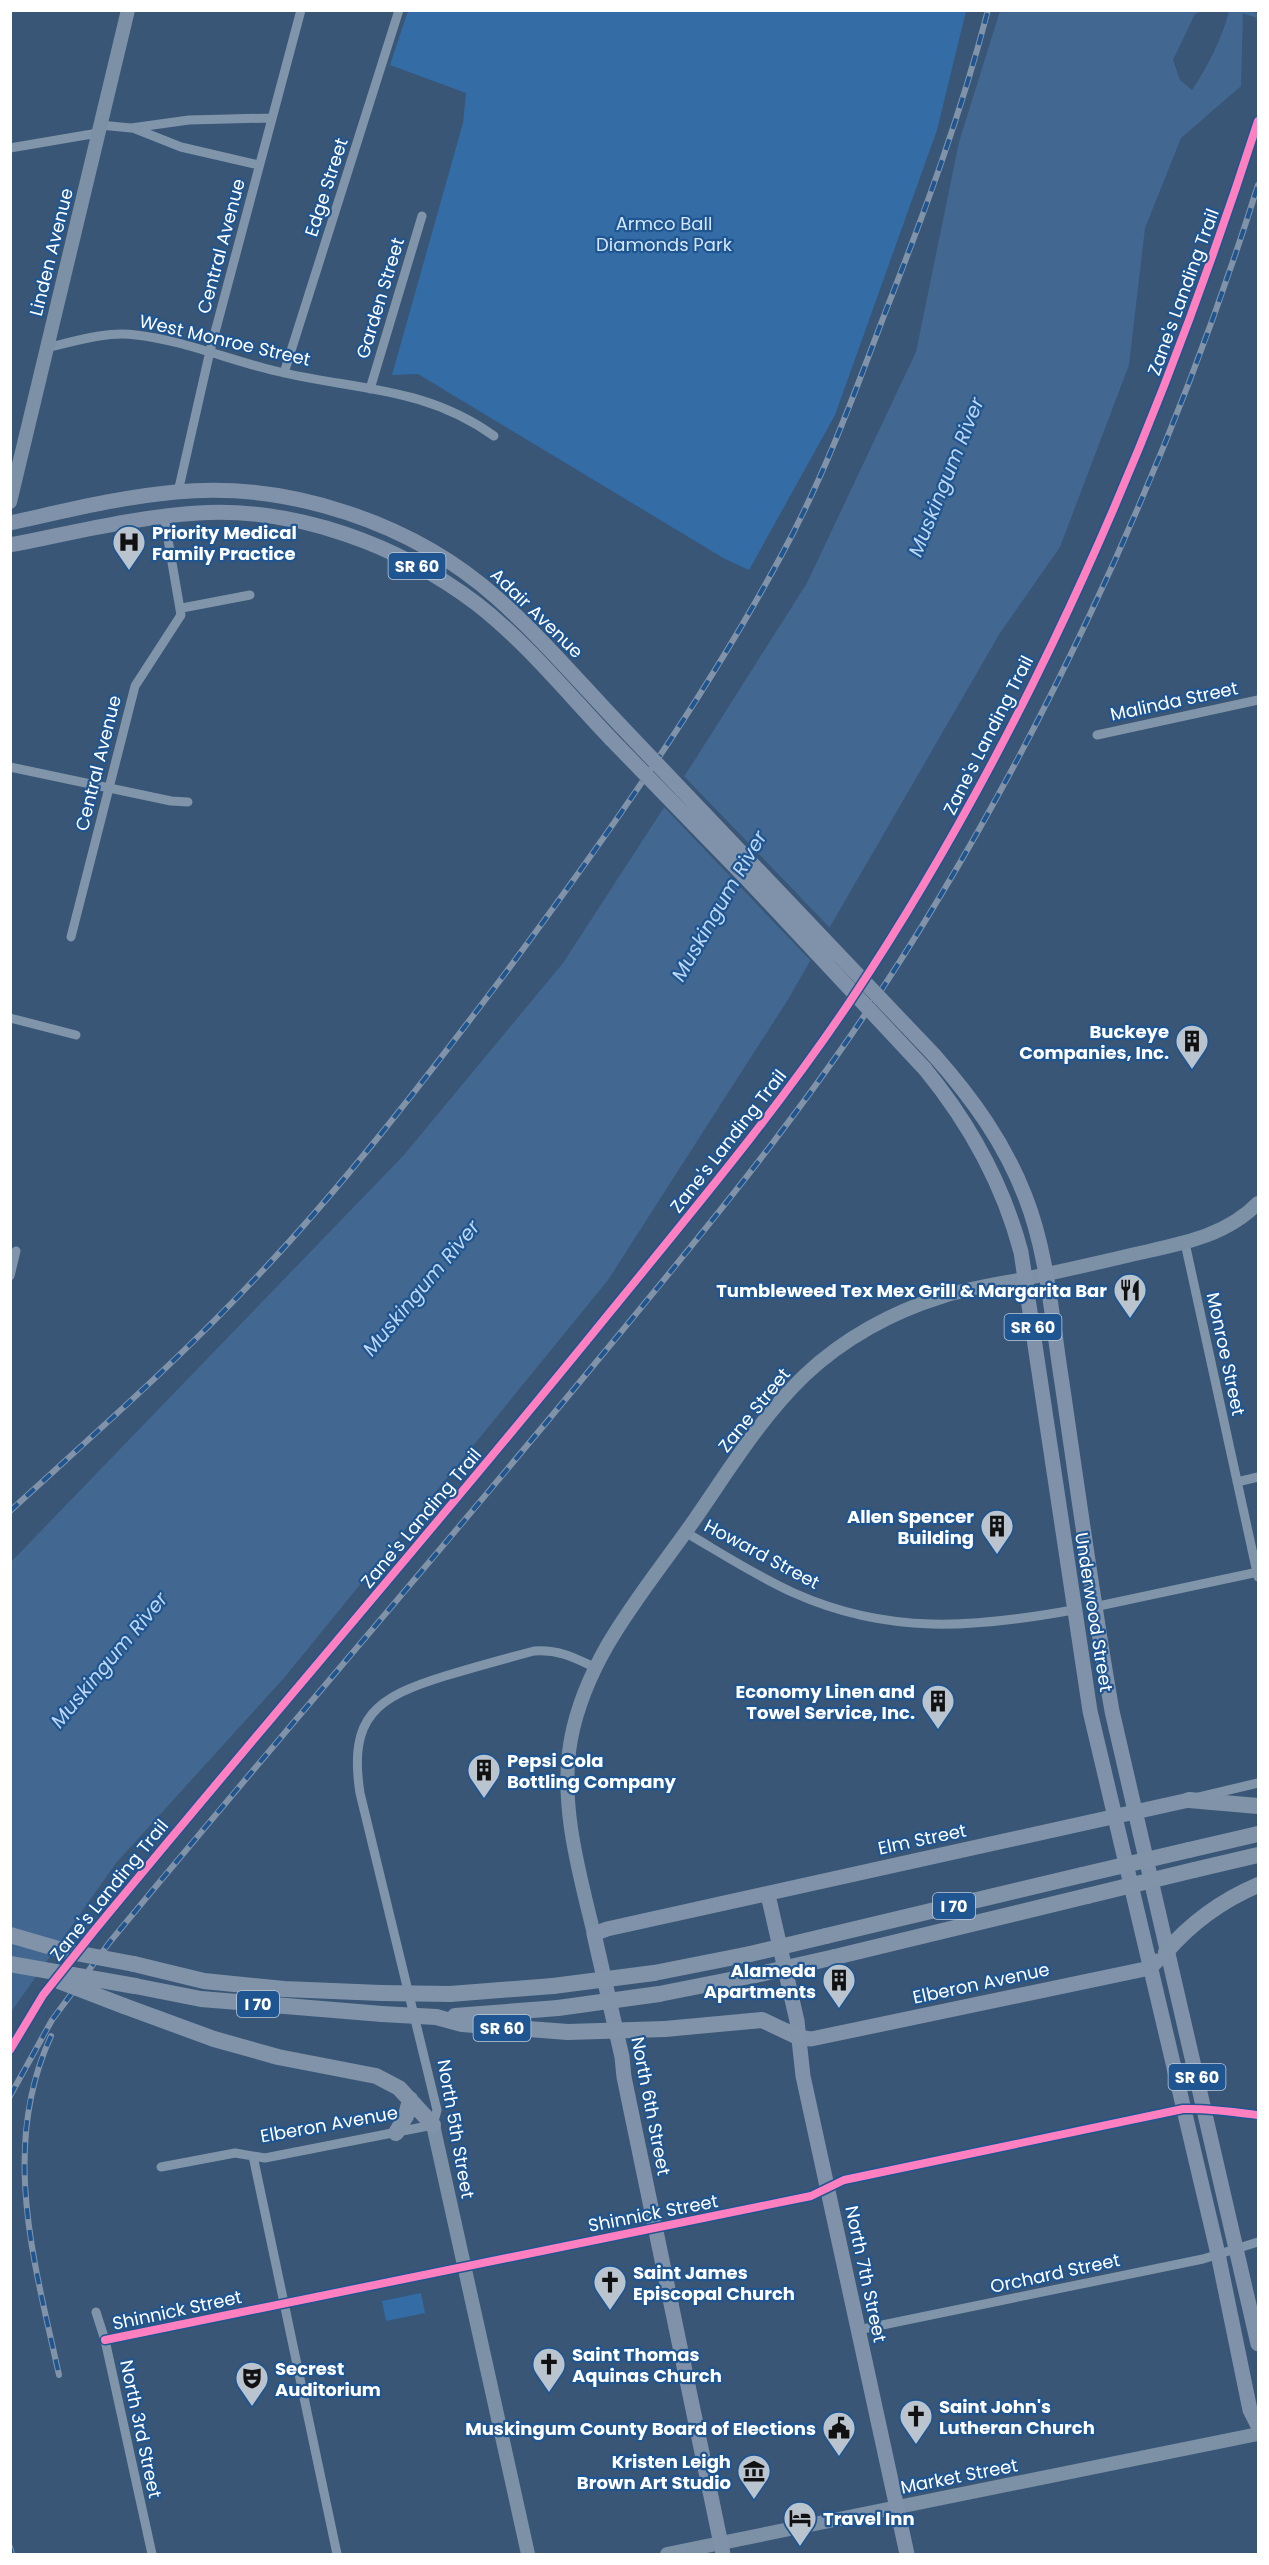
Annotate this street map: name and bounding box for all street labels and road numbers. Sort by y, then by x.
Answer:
street label: Edge Street [298,135,354,239]
street label: Central Avenue [191,176,251,316]
street label: Linden Avenue [23,185,79,319]
street label: Zane's Landing Trail [1141,205,1225,379]
street label: Garden Street [350,234,410,362]
street label: West Monroe Street [137,308,313,372]
road number: SR 60 [388,553,446,579]
street label: Adair Avenue [485,562,589,664]
street label: Zane's Landing Trail [937,651,1039,819]
street label: Malinda Street [1108,675,1240,727]
street label: Central Avenue [69,693,127,833]
street label: Zane's Landing Trail [664,1064,792,1218]
street label: Monroe Street [1201,1290,1251,1418]
road number: SR 60 [1004,1314,1062,1340]
street label: Zane Street [712,1362,796,1458]
street label: Zane's Landing Trail [355,1443,487,1593]
street label: Howard Street [700,1513,824,1595]
street label: Underwood Street [1069,1530,1119,1694]
street label: Zane's Landing Trail [44,1814,174,1966]
street label: Elm Street [876,1817,968,1861]
road number: I 70 [933,1893,975,1919]
street label: Elberon Avenue [910,1956,1052,2010]
road number: I 70 [237,1991,279,2017]
road number: SR 60 [474,2015,530,2041]
street label: North 6th Street [625,2035,677,2177]
street label: North 5th Street [431,2058,481,2200]
road number: SR 60 [1168,2064,1226,2090]
street label: Elberon Avenue [258,2100,400,2148]
street label: Shinnick Street [586,2188,720,2238]
street label: North 7th Street [839,2203,893,2345]
street label: Orchard Street [988,2247,1122,2299]
street label: Shinnick Street [110,2284,244,2336]
street label: North 3rd Street [114,2358,168,2500]
street label: Market Street [898,2452,1020,2500]

